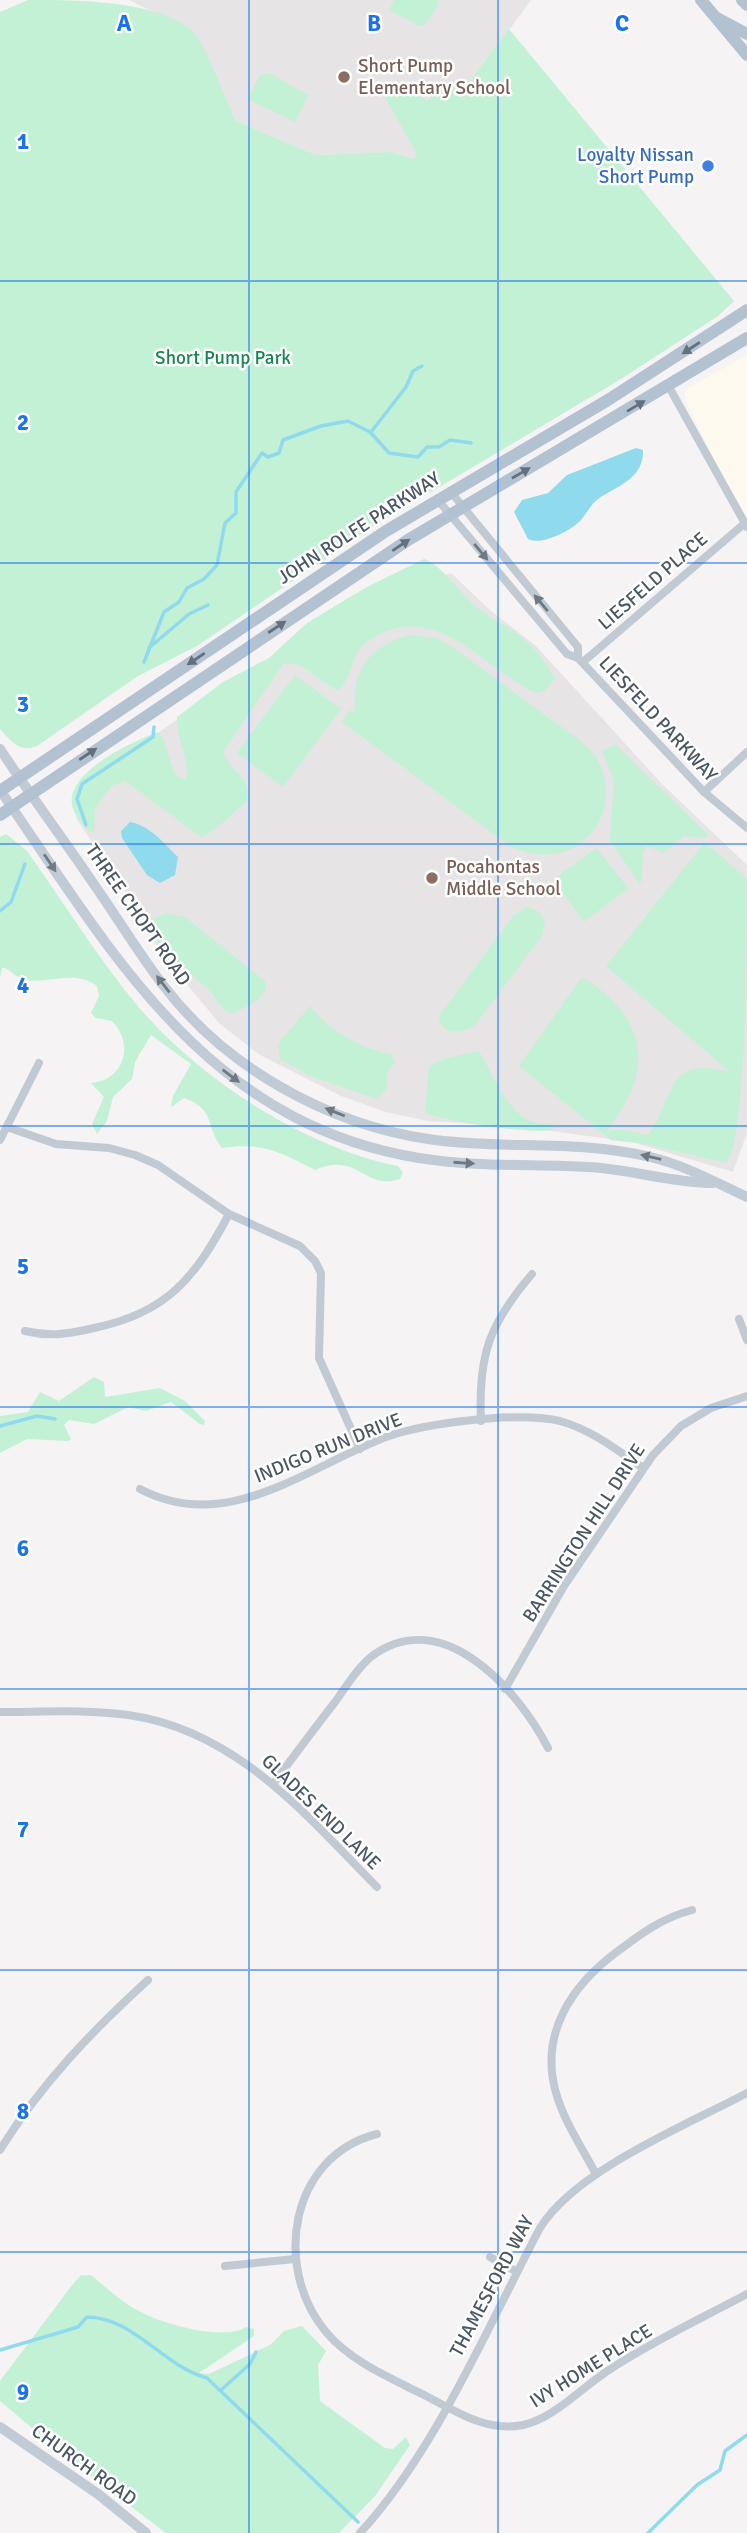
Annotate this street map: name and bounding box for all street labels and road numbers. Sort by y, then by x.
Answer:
street label: JOHN ROLFE PARKWAY [273,466,445,589]
street label: LIESFELD PLACE [593,527,713,635]
street label: LIESFELD PARKWAY [594,651,723,787]
street label: THREE CHOPT ROAD [80,839,196,991]
street label: INDIGO RUN DRIVE [251,1407,405,1489]
street label: BARRINGTON HILL DRIVE [517,1439,651,1627]
street label: GLADES END LANE [256,1749,386,1875]
street label: THAMESFORD WAY [445,2211,540,2361]
street label: IVY HOME PLACE [525,2319,657,2413]
street label: CHURCH ROAD [27,2419,141,2511]

